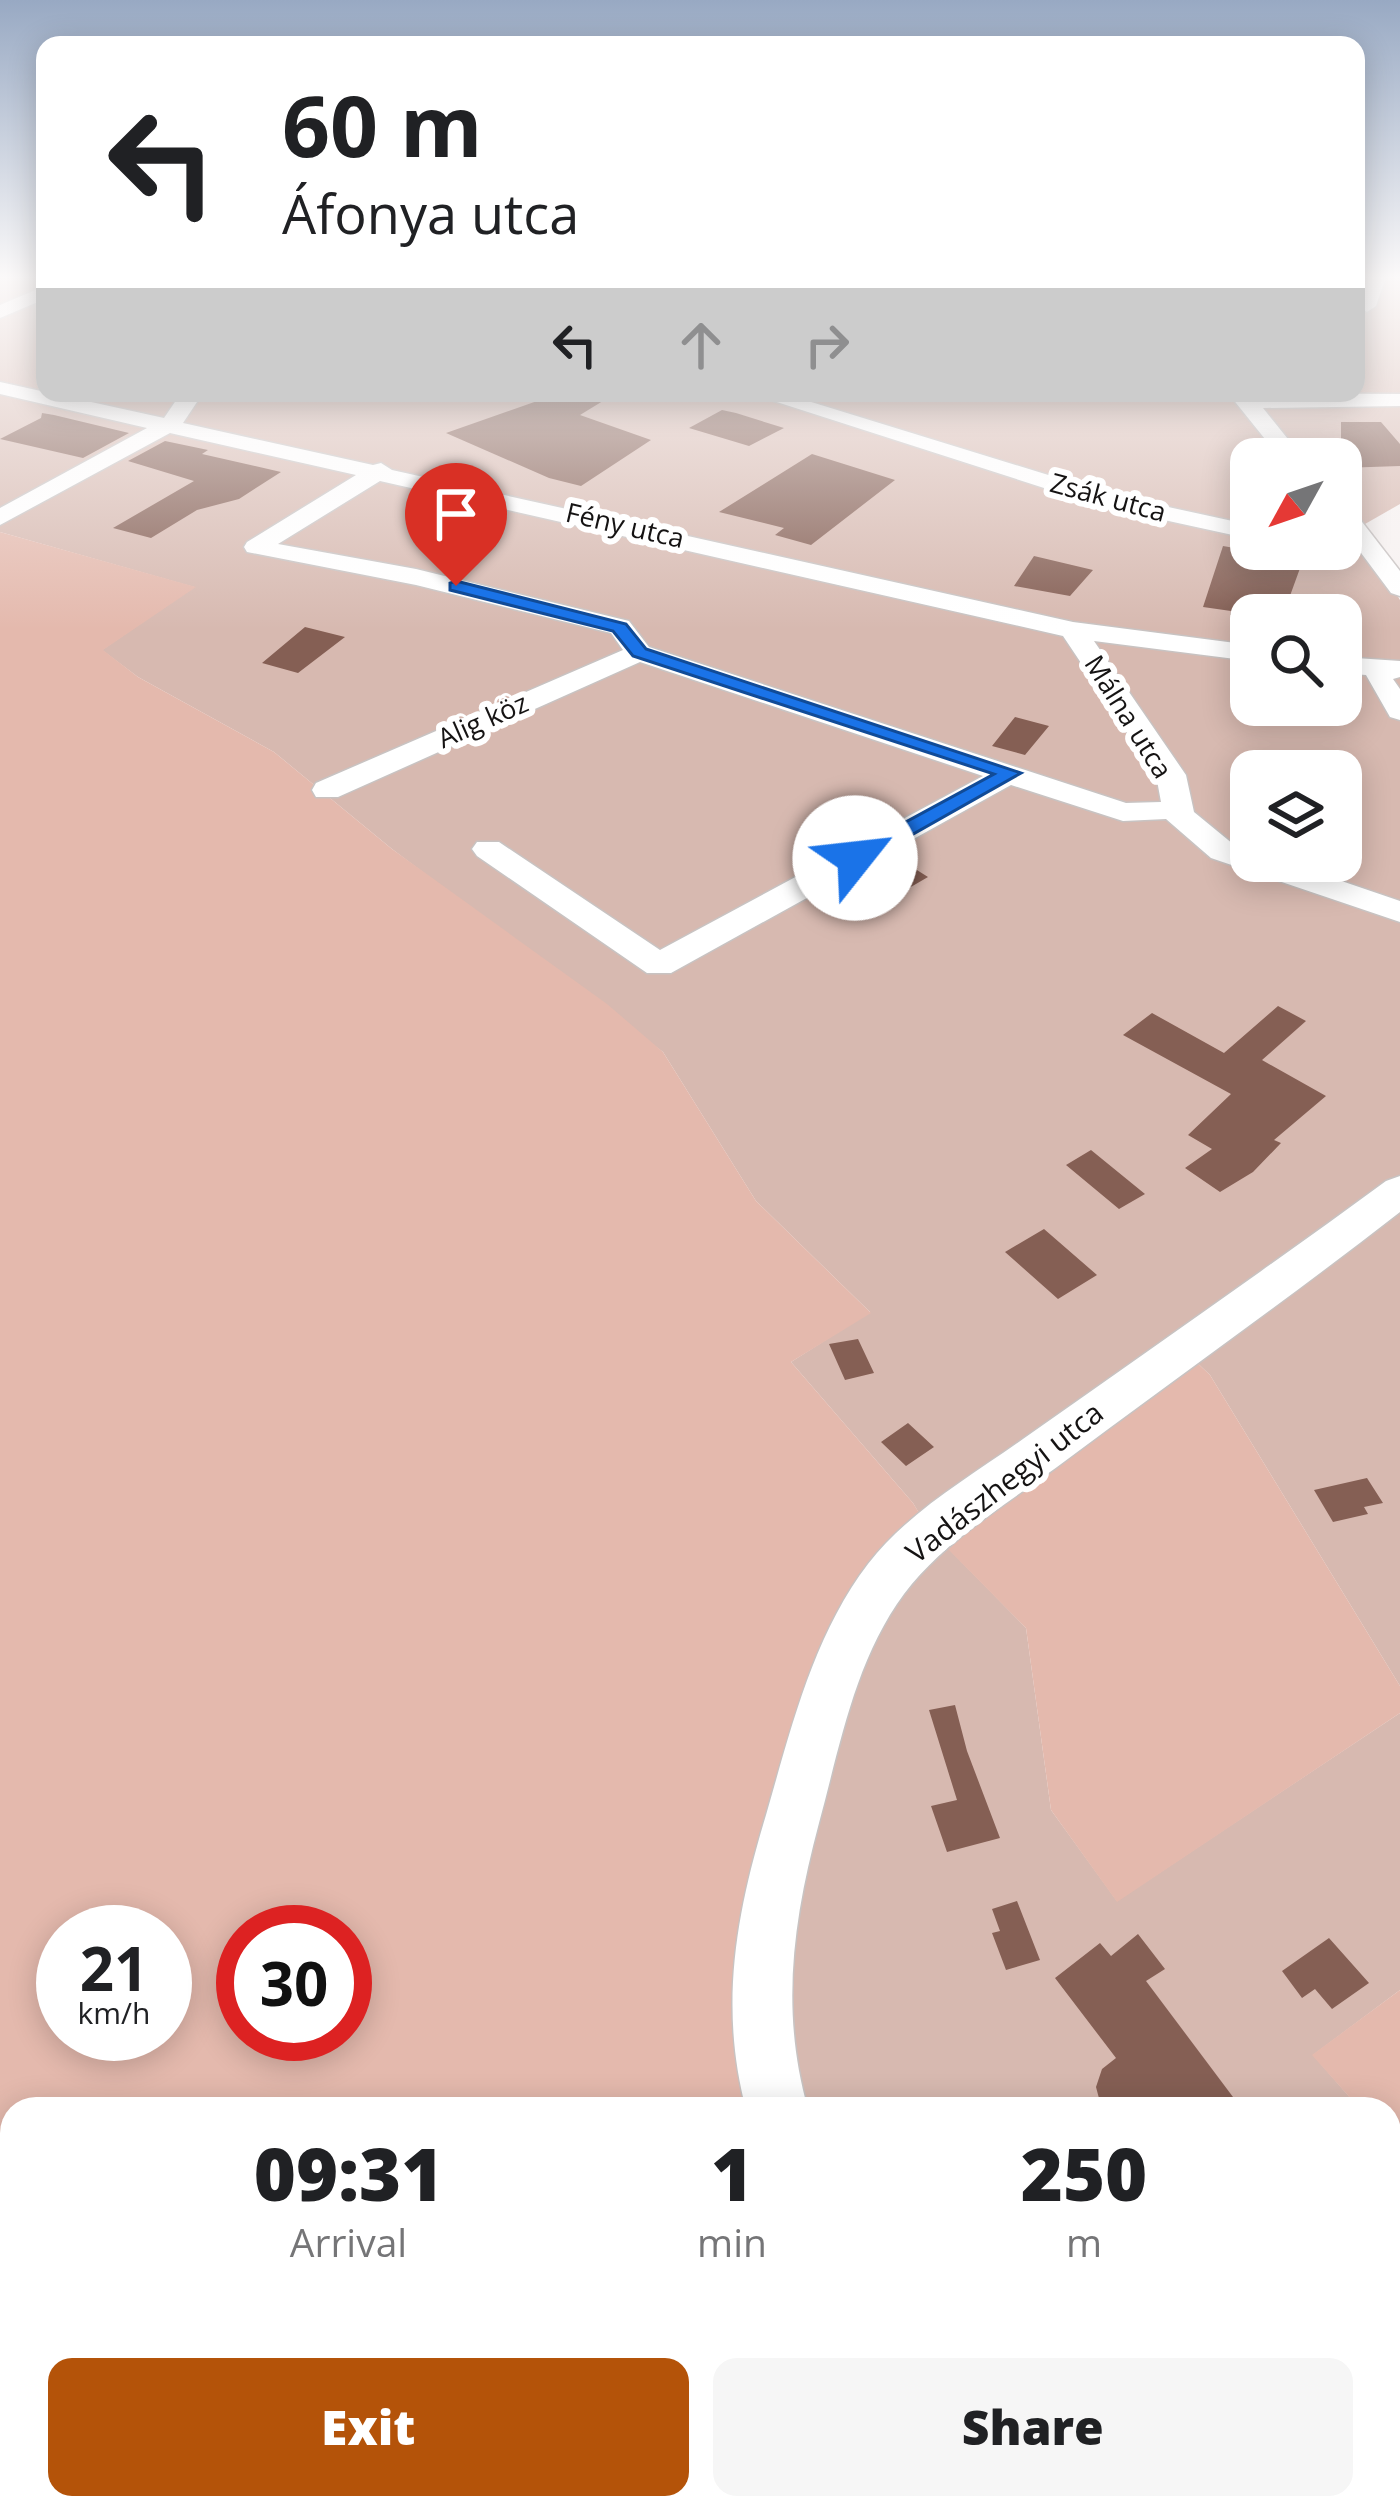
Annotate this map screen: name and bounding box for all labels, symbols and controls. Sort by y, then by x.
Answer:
text: 60 m [282,67,482,182]
icon: left [84,84,240,240]
text: Áfonya utca [282,176,579,250]
icon: left [542,312,608,378]
icon: ahead [668,312,734,378]
icon: right [794,312,860,378]
north arrow [1230,438,1362,570]
map controls [1230,438,1362,882]
pin [405,463,507,586]
street label: Zsák utca [1046,463,1170,530]
icon: arrive [423,481,489,547]
street label: Fény utca [563,493,688,556]
button: search [1230,594,1362,726]
street label: Málna utca [1077,648,1182,785]
street label: Alig köz [431,683,534,756]
button: layers [1230,750,1362,882]
position arrow [792,795,918,921]
street label: Vadászhegyi utca [897,1392,1111,1572]
speed limit sign: 30 [216,1905,372,2061]
text: 21 [80,1927,148,2009]
text: km/h [78,1992,150,2033]
text: 09:31 [254,2124,443,2222]
text: 1 [711,2124,753,2222]
text: 250 [1021,2124,1147,2222]
text: Arrival [290,2215,407,2268]
text: min [697,2215,767,2268]
text: m [1066,2215,1102,2268]
button: Exit [48,2358,689,2496]
button: Share [713,2358,1353,2496]

